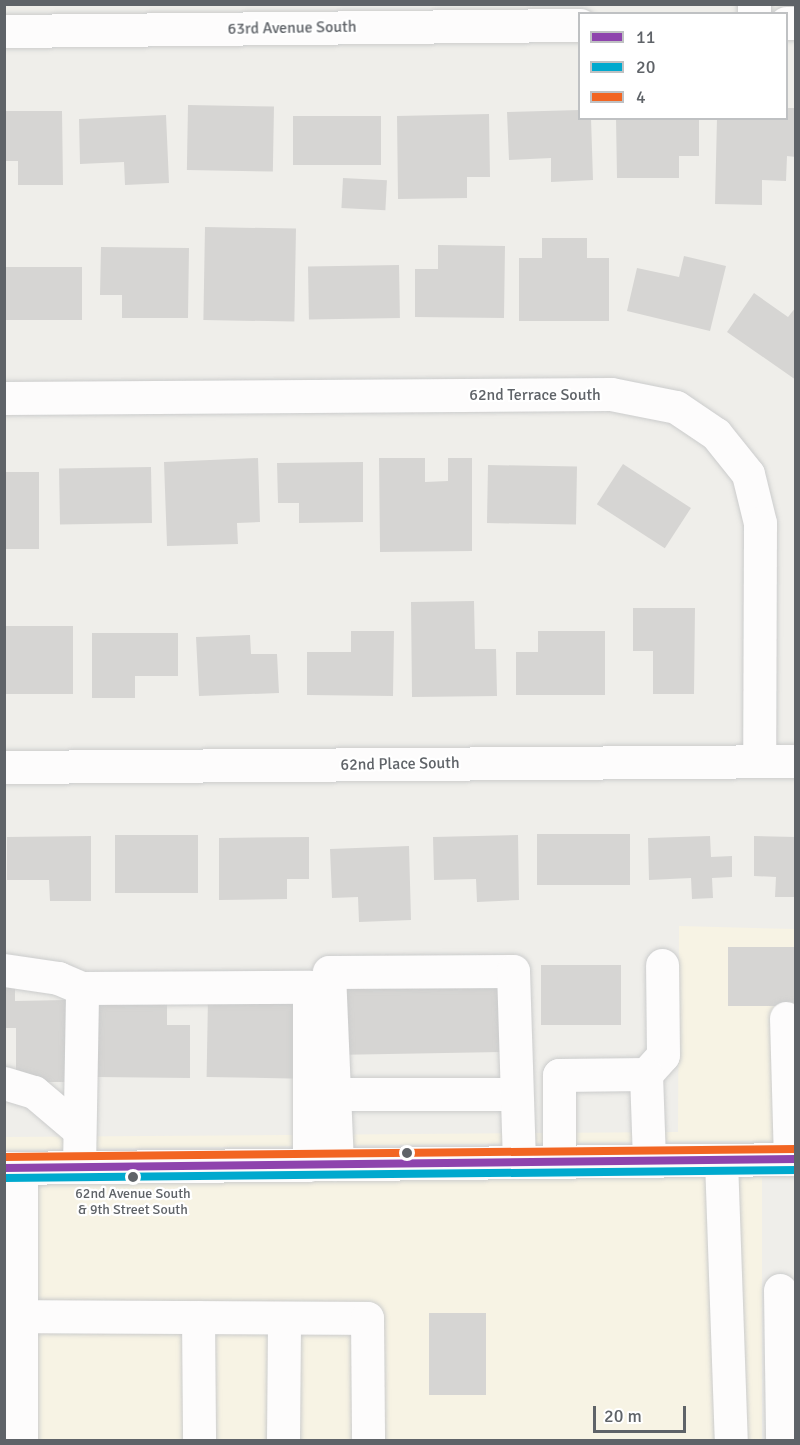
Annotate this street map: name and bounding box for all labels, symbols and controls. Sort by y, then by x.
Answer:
legend [578,12,788,120]
street label: 63rd Avenue South [227,17,357,39]
text: 11 [636,26,655,48]
text: 20 [636,56,655,78]
text: 4 [636,86,646,108]
street label: 62nd Terrace South [469,385,601,405]
street label: 62nd Place South [340,753,460,775]
unlabelled marker [401,1147,413,1159]
marker: 62nd Avenue South & 9th Street South [127,1171,139,1183]
place label: 62nd Avenue South & 9th Street South [75,1186,191,1218]
scale bar [596,1394,689,1432]
text: 20 m [604,1405,642,1427]

